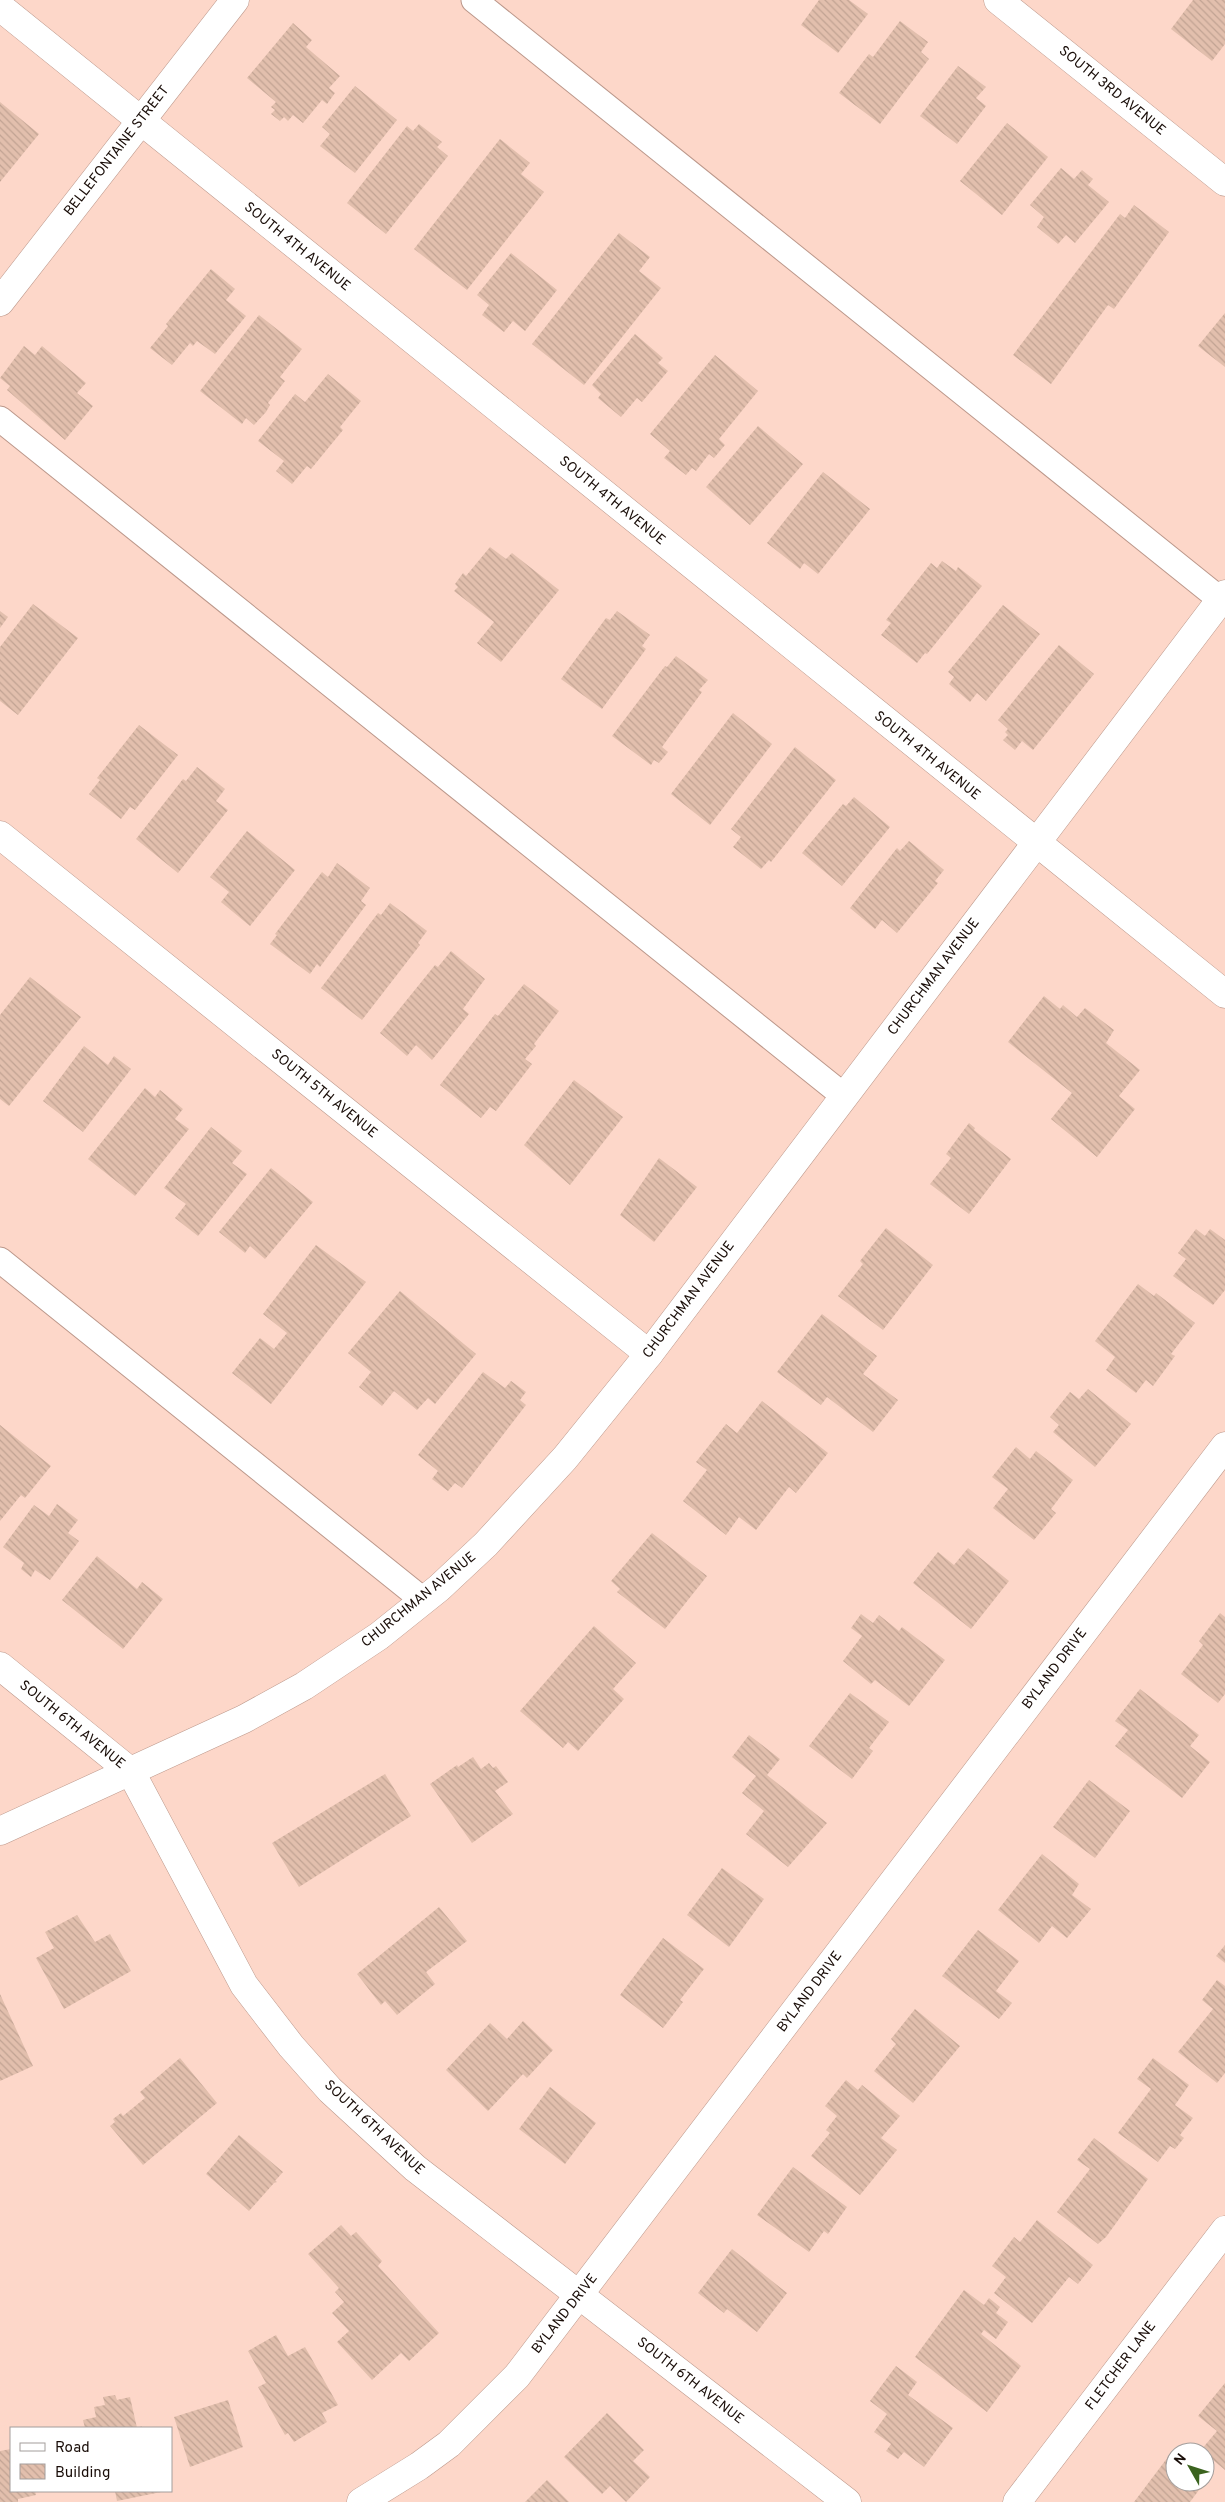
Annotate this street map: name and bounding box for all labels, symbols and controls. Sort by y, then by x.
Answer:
street label: SOUTH 3RD AVENUE [1055,43,1169,139]
street label: BELLEFONTAINE STREET [61,82,173,220]
street label: SOUTH 4TH AVENUE [240,199,354,295]
street label: SOUTH 4TH AVENUE [555,453,669,549]
street label: SOUTH 4TH AVENUE [870,708,984,804]
street label: CHURCHMAN AVENUE [884,915,984,1039]
street label: SOUTH 5TH AVENUE [267,1046,381,1142]
street label: CHURCHMAN AVENUE [639,1238,739,1362]
street label: CHURCHMAN AVENUE [358,1549,480,1651]
street label: BYLAND DRIVE [1019,1625,1091,1713]
street label: SOUTH 6TH AVENUE [16,1677,128,1773]
street label: BYLAND DRIVE [774,1948,846,2036]
street label: SOUTH 6TH AVENUE [320,2077,428,2179]
street label: BYLAND DRIVE [528,2271,602,2357]
street label: FLETCHER LANE [1082,2318,1160,2414]
street label: SOUTH 6TH AVENUE [633,2334,747,2428]
legend [10,2427,172,2492]
text: Road [55,2439,90,2458]
north arrow [1165,2442,1215,2492]
text: N [1171,2451,1191,2469]
text: Building [55,2464,110,2483]

